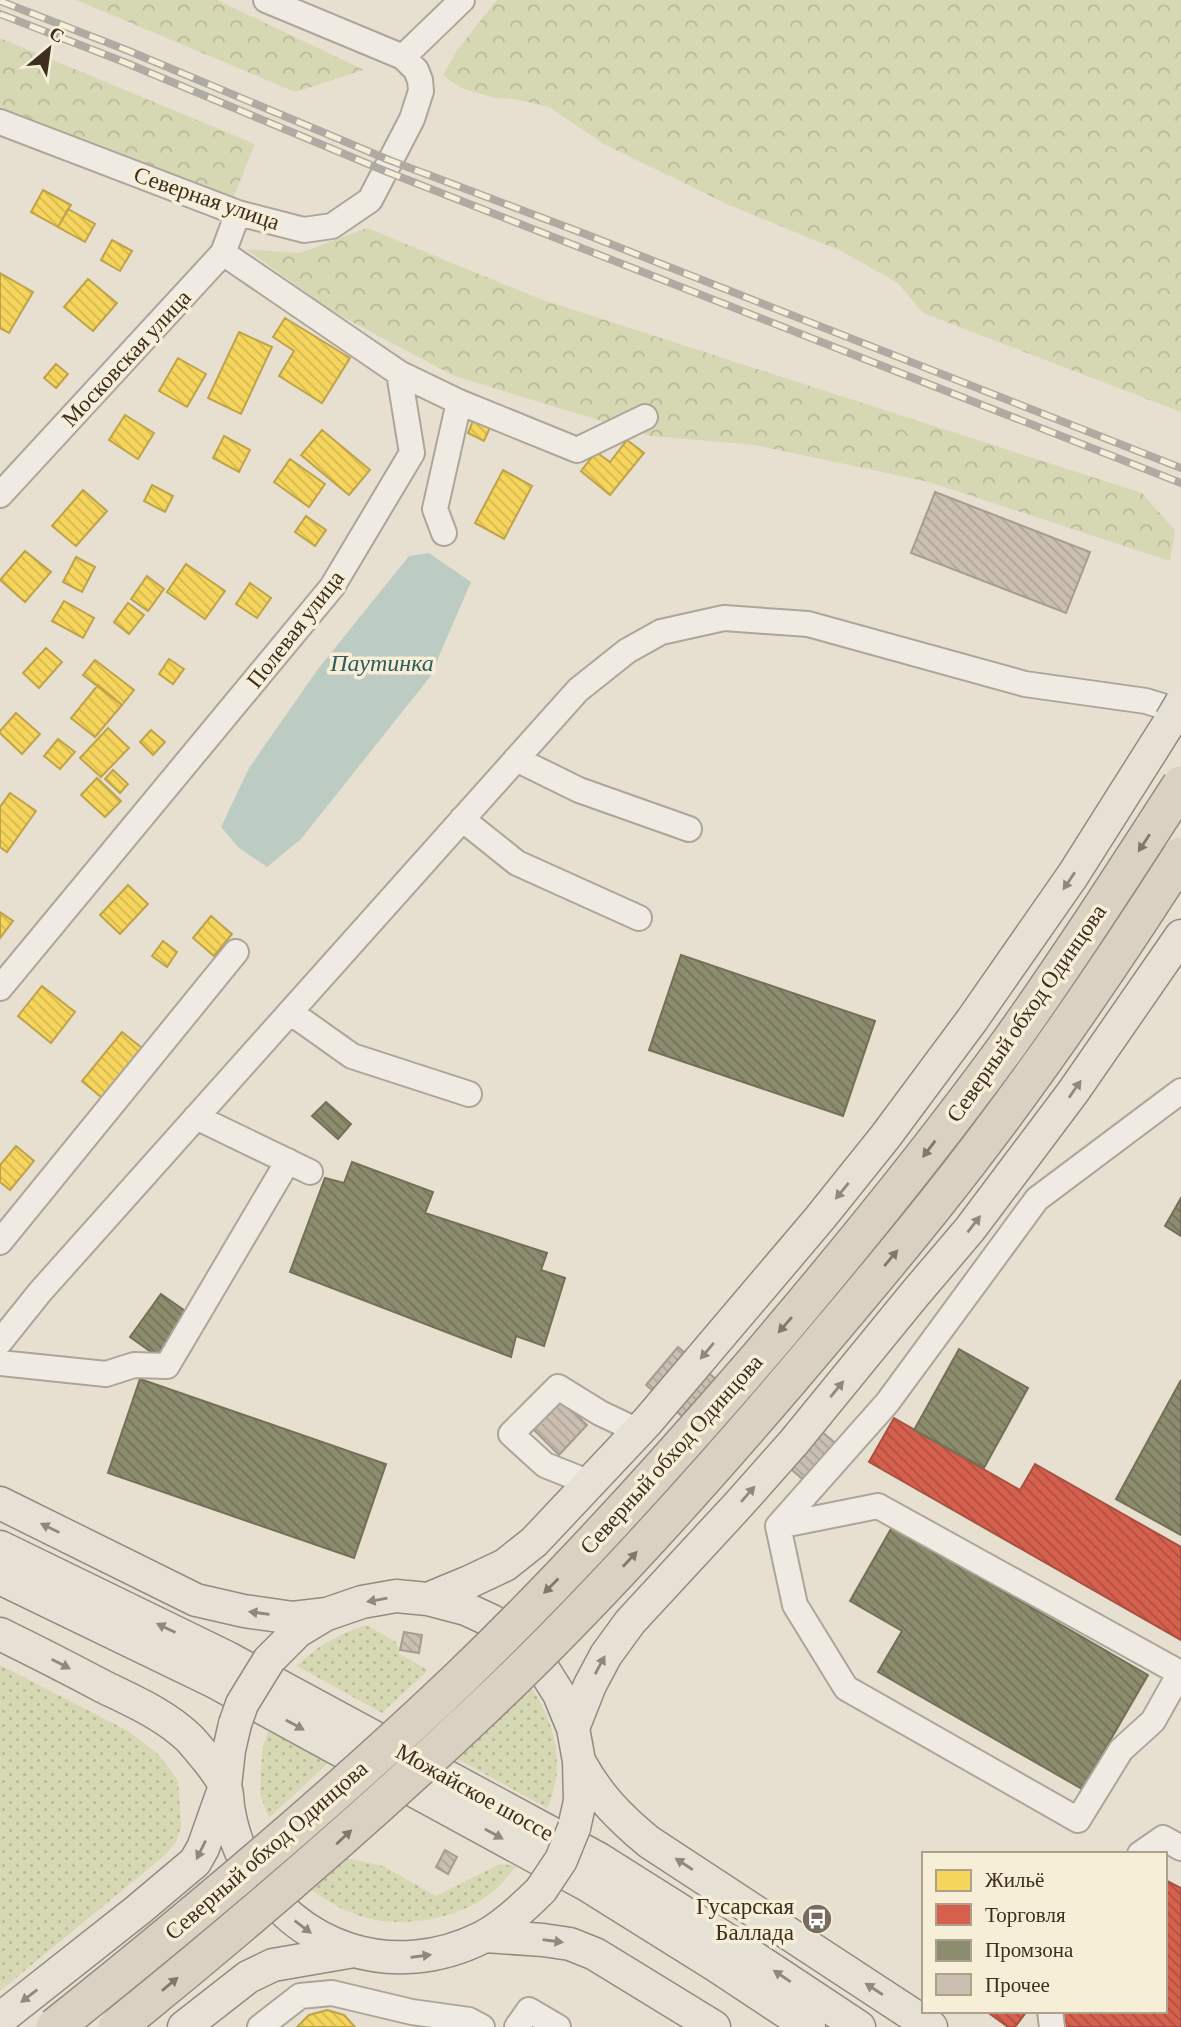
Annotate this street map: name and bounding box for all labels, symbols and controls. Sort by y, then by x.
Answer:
north arrow [14,14,84,84]
text: С [46,22,68,47]
street label: Северная улица [131,161,283,235]
street label: Московская улица [56,284,196,432]
street label: Полевая улица [241,565,349,693]
water label: Паутинка [329,649,434,676]
one-way arrow [1138,833,1151,852]
one-way arrow [1062,872,1076,890]
street label: Северный обход Одинцова [941,899,1111,1127]
one-way arrow [1068,1080,1082,1098]
one-way arrow [922,1140,936,1158]
one-way arrow [835,1182,850,1199]
one-way arrow [966,1216,981,1234]
one-way arrow [883,1250,898,1267]
one-way arrow [778,1317,793,1334]
one-way arrow [700,1341,715,1359]
street label: Северный обход Одинцова [574,1349,768,1559]
one-way arrow [829,1380,844,1397]
one-way arrow [740,1485,756,1503]
one-way arrow [40,1522,60,1533]
one-way arrow [621,1551,637,1568]
one-way arrow [543,1577,560,1594]
one-way arrow [366,1594,388,1605]
one-way arrow [248,1608,270,1619]
one-way arrow [156,1622,176,1633]
one-way arrow [594,1656,606,1675]
one-way arrow [51,1659,71,1670]
one-way arrow [285,1719,305,1731]
street label: Можайское шоссе [392,1738,558,1846]
street label: Северный обход Одинцова [159,1755,373,1945]
one-way arrow [485,1828,505,1840]
one-way arrow [335,1830,352,1846]
one-way arrow [195,1840,207,1860]
legend [922,1852,1167,2013]
one-way arrow [674,1858,693,1871]
text: Жильё [985,1868,1044,1892]
place label: Гусарская Баллада [696,1893,794,1945]
bus stop icon: Гусарская Баллада [800,1902,834,1936]
text: Торговля [985,1903,1066,1927]
one-way arrow [294,1919,312,1933]
one-way arrow [542,1936,564,1947]
text: Промзона [985,1938,1074,1962]
one-way arrow [410,1950,432,1961]
one-way arrow [772,1970,791,1983]
text: Прочее [985,1973,1050,1997]
one-way arrow [161,1977,178,1992]
one-way arrow [864,1983,883,1996]
one-way arrow [20,1989,38,2004]

